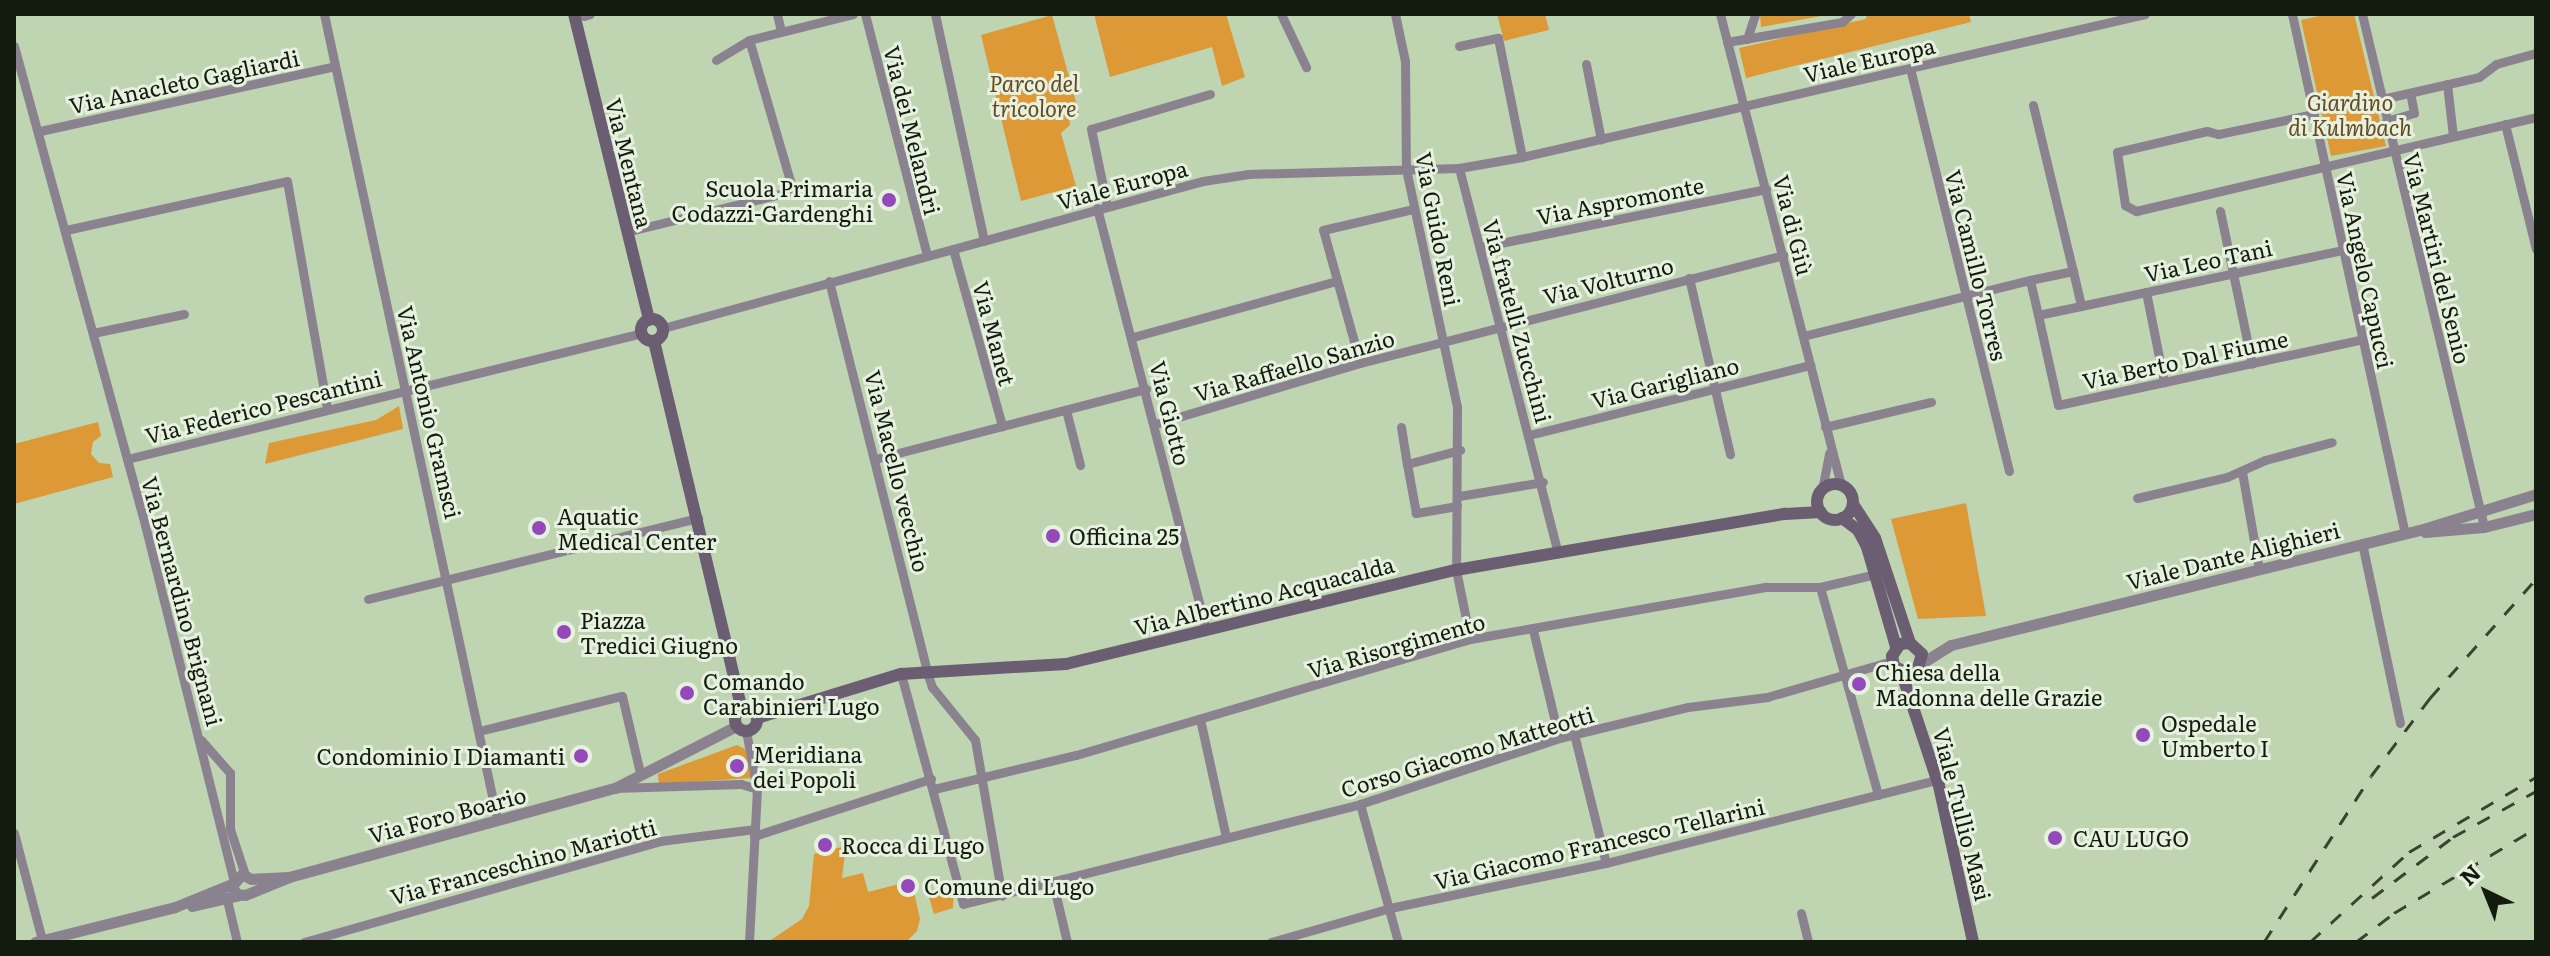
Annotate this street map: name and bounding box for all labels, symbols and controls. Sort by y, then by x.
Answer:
street label: Viale Europa [1801,31,1937,87]
street label: Via dei Melandri [879,43,947,217]
street label: Via Anacleto Gagliardi [67,44,301,118]
park label: Parco del tricolore [989,69,1079,120]
park label: Giardino di Kulmbach [2288,88,2412,140]
street label: Via Mentana [601,95,659,231]
street label: Via Guido Reni [1411,150,1467,308]
street label: Via Martiri del Senio [2399,150,2477,366]
street label: Viale Europa [1054,154,1190,214]
street label: Via Camillo Torres [1941,167,2013,363]
street label: Via Angelo Capucci [2332,169,2400,371]
street label: Via Aspromonte [1534,171,1706,229]
street label: Via di Giù [1769,172,1819,278]
place label: Scuola Primaria Codazzi-Gardenghi [672,174,873,226]
marker: Scuola Primaria Codazzi-Gardenghi [880,191,898,209]
street label: Via fratelli Zucchini [1478,216,1558,426]
street label: Via Leo Tani [2141,234,2275,286]
street label: Via Volturno [1540,251,1676,309]
street label: Via Manet [968,278,1022,388]
street label: Via Antonio Gramsci [393,303,467,521]
street label: Via Raffaello Sanzio [1191,324,1397,406]
street label: Via Berto Dal Fiume [2080,324,2290,394]
street label: Via Garigliano [1588,351,1742,413]
street label: Via Giotto [1145,358,1197,468]
street label: Via Federico Pescantini [142,364,384,448]
street label: Via Macello vecchio [860,367,936,575]
street label: Via Bernardino Brignani [137,473,229,729]
place label: Aquatic Medical Center [557,502,716,554]
street label: Viale Dante Alighieri [2124,516,2342,594]
marker: Aquatic Medical Center [528,517,550,539]
place label: Officina 25 [1069,523,1179,549]
marker: Officina 25 [1044,527,1062,545]
street label: Via Albertino Acquacalda [1131,550,1397,640]
place label: Piazza Tredici Giugno [580,606,738,658]
street label: Via Risorgimento [1304,607,1488,683]
marker: Piazza Tredici Giugno [555,623,573,641]
place label: Chiesa della Madonna delle Grazie [1875,658,2102,710]
place label: Comando Carabinieri Lugo [703,667,880,718]
marker: Chiesa della Madonna delle Grazie [1850,675,1868,693]
marker: Comando Carabinieri Lugo [678,684,696,702]
street label: Corso Giacomo Matteotti [1337,700,1597,802]
place label: Ospedale Umberto I [2161,709,2269,760]
marker: Ospedale Umberto I [2132,724,2154,746]
street label: Viale Tullio Masi [1929,725,1997,903]
place label: Meridiana dei Popoli [753,740,862,792]
place label: Condominio I Diamanti [316,743,565,769]
marker: Condominio I Diamanti [572,747,590,765]
marker: Meridiana dei Popoli [728,757,746,775]
street label: Via Foro Boario [365,780,529,848]
street label: Via Giacomo Francesco Tellarini [1431,792,1767,894]
street label: Via Franceschino Mariotti [387,813,659,909]
place label: CAU LUGO [2073,825,2189,851]
marker: CAU LUGO [2044,827,2066,849]
place label: Rocca di Lugo [841,832,985,858]
marker: Rocca di Lugo [816,836,834,854]
north arrow [2446,852,2526,932]
text: N [2451,856,2487,892]
place label: Comune di Lugo [924,873,1094,899]
marker: Comune di Lugo [899,877,917,895]

